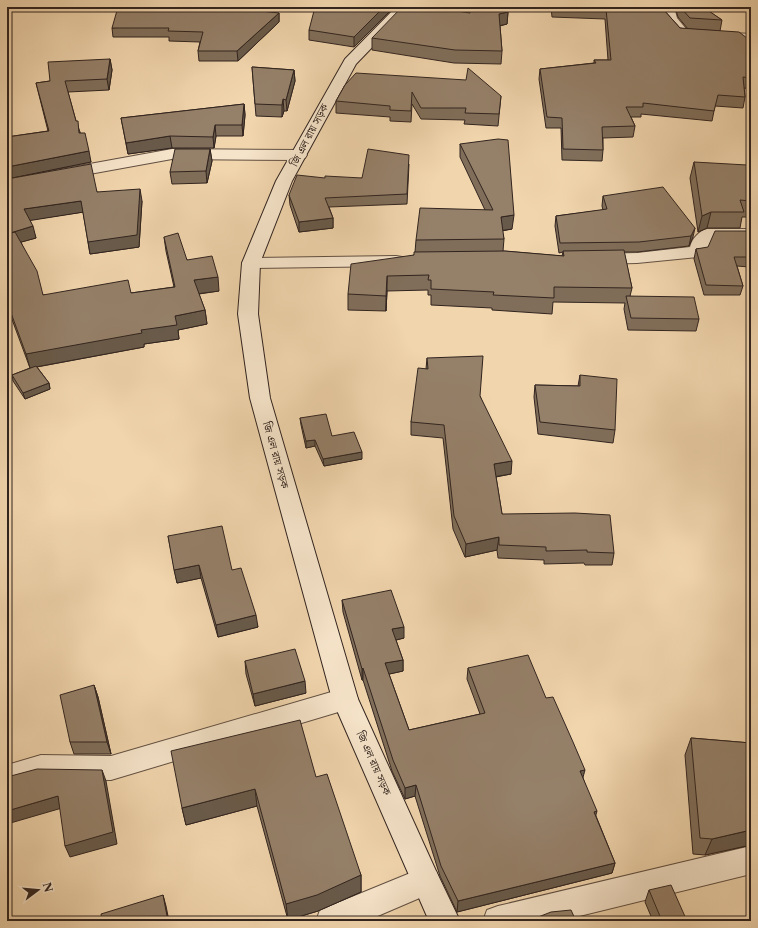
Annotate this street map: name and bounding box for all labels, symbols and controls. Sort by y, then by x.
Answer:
street label: জি এল রায় সড়ক [286,100,332,170]
street label: জি এল রায় সড়ক [260,419,293,491]
street label: জি এল রায় সড়ক [353,728,395,798]
north arrow [18,870,58,910]
text: N [40,881,56,894]

